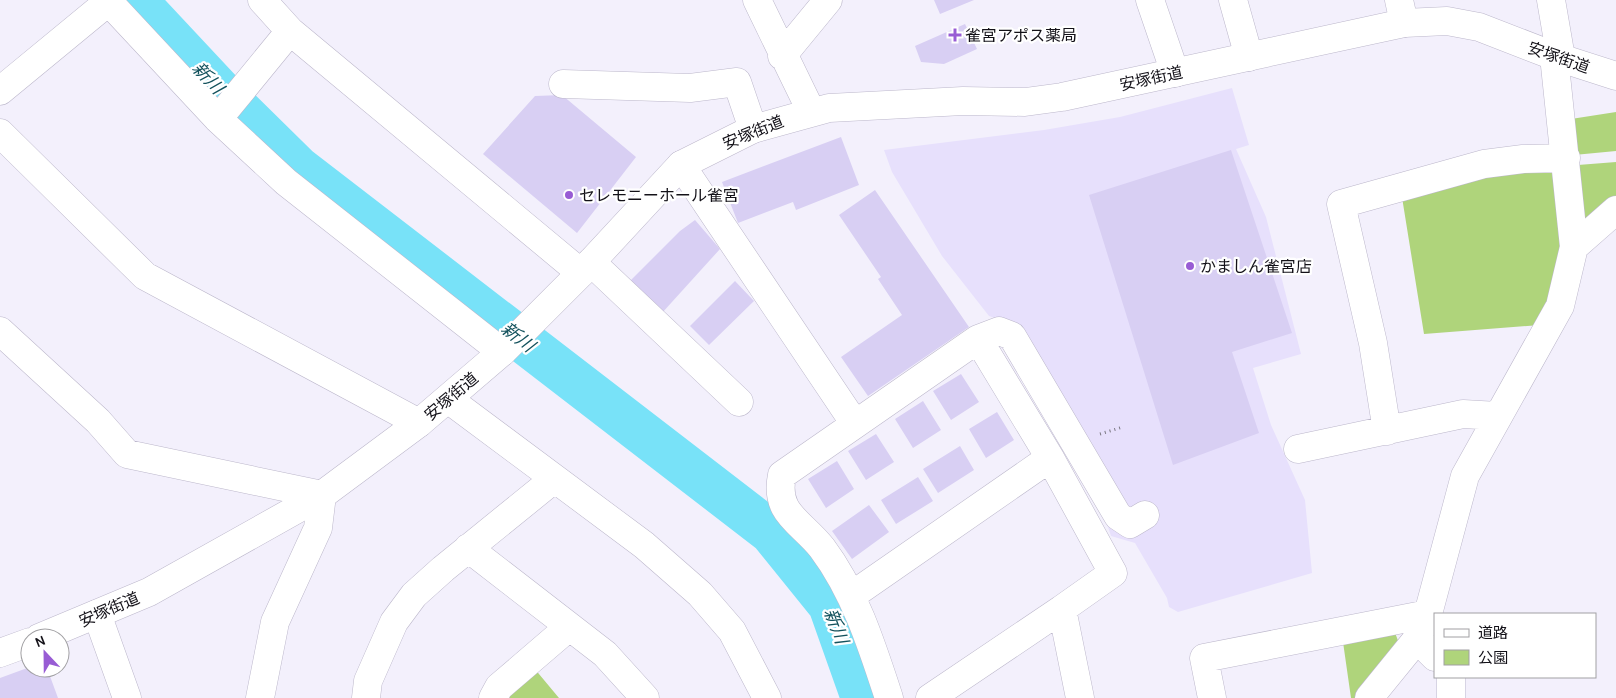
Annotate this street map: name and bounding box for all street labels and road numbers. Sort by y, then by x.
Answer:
street label: 安塚街道 [1525,38,1592,77]
street label: 安塚街道 [1118,63,1184,94]
street label: 安塚街道 [720,112,786,153]
street label: 安塚街道 [421,369,482,424]
street label: 安塚街道 [76,588,142,631]

